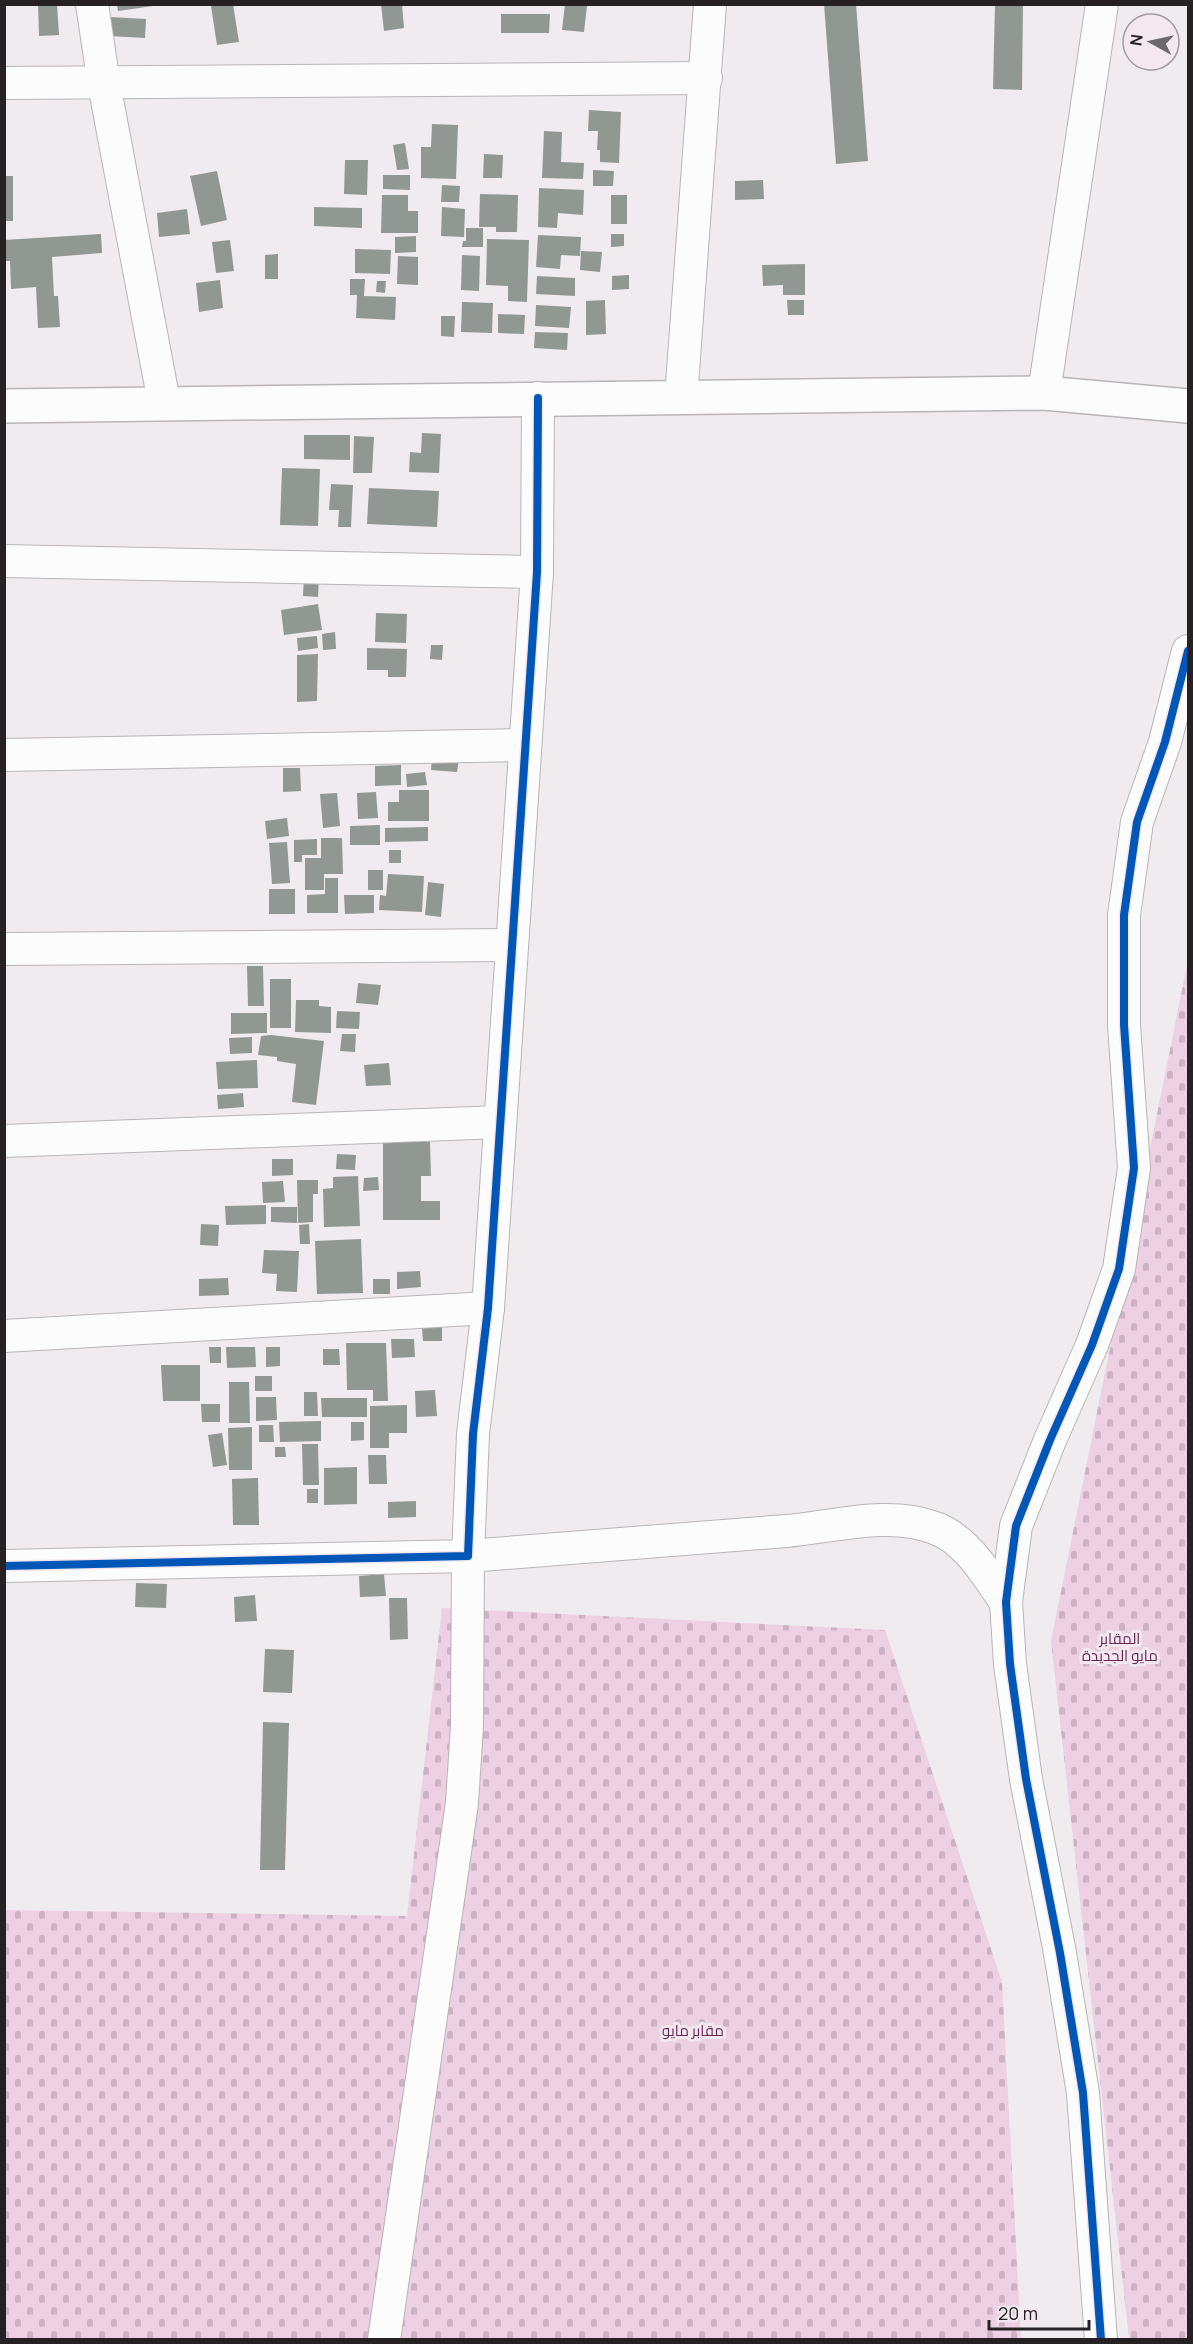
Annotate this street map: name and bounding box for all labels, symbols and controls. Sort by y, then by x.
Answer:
north arrow [1121,12,1181,72]
text: N [1124,33,1148,47]
park label: المقابر مايو الجديدة [1082,1628,1158,1666]
park label: مقابر مايو [662,2020,724,2041]
scale bar [989,2293,1090,2331]
text: 20 m [998,2301,1038,2325]

